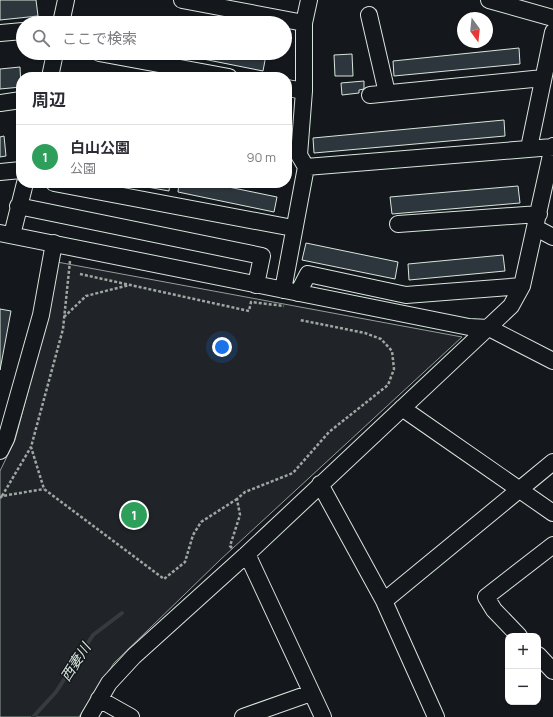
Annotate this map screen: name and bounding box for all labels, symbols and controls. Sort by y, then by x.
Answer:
north arrow [457,12,493,48]
search box [16,16,292,60]
icon: search [30,27,52,49]
text: ここで検索 [62,28,137,49]
text: 周辺 [32,88,66,111]
text: 白山公園 [70,137,130,158]
text: 1 [42,148,48,166]
text: 90 m [246,148,276,166]
text: 公園 [70,159,96,177]
your location [212,337,232,357]
pin: 1 [121,500,147,530]
map controls [505,633,541,705]
button: + [505,633,541,669]
water label: 西妻川 [56,638,95,685]
button: − [505,669,541,705]

